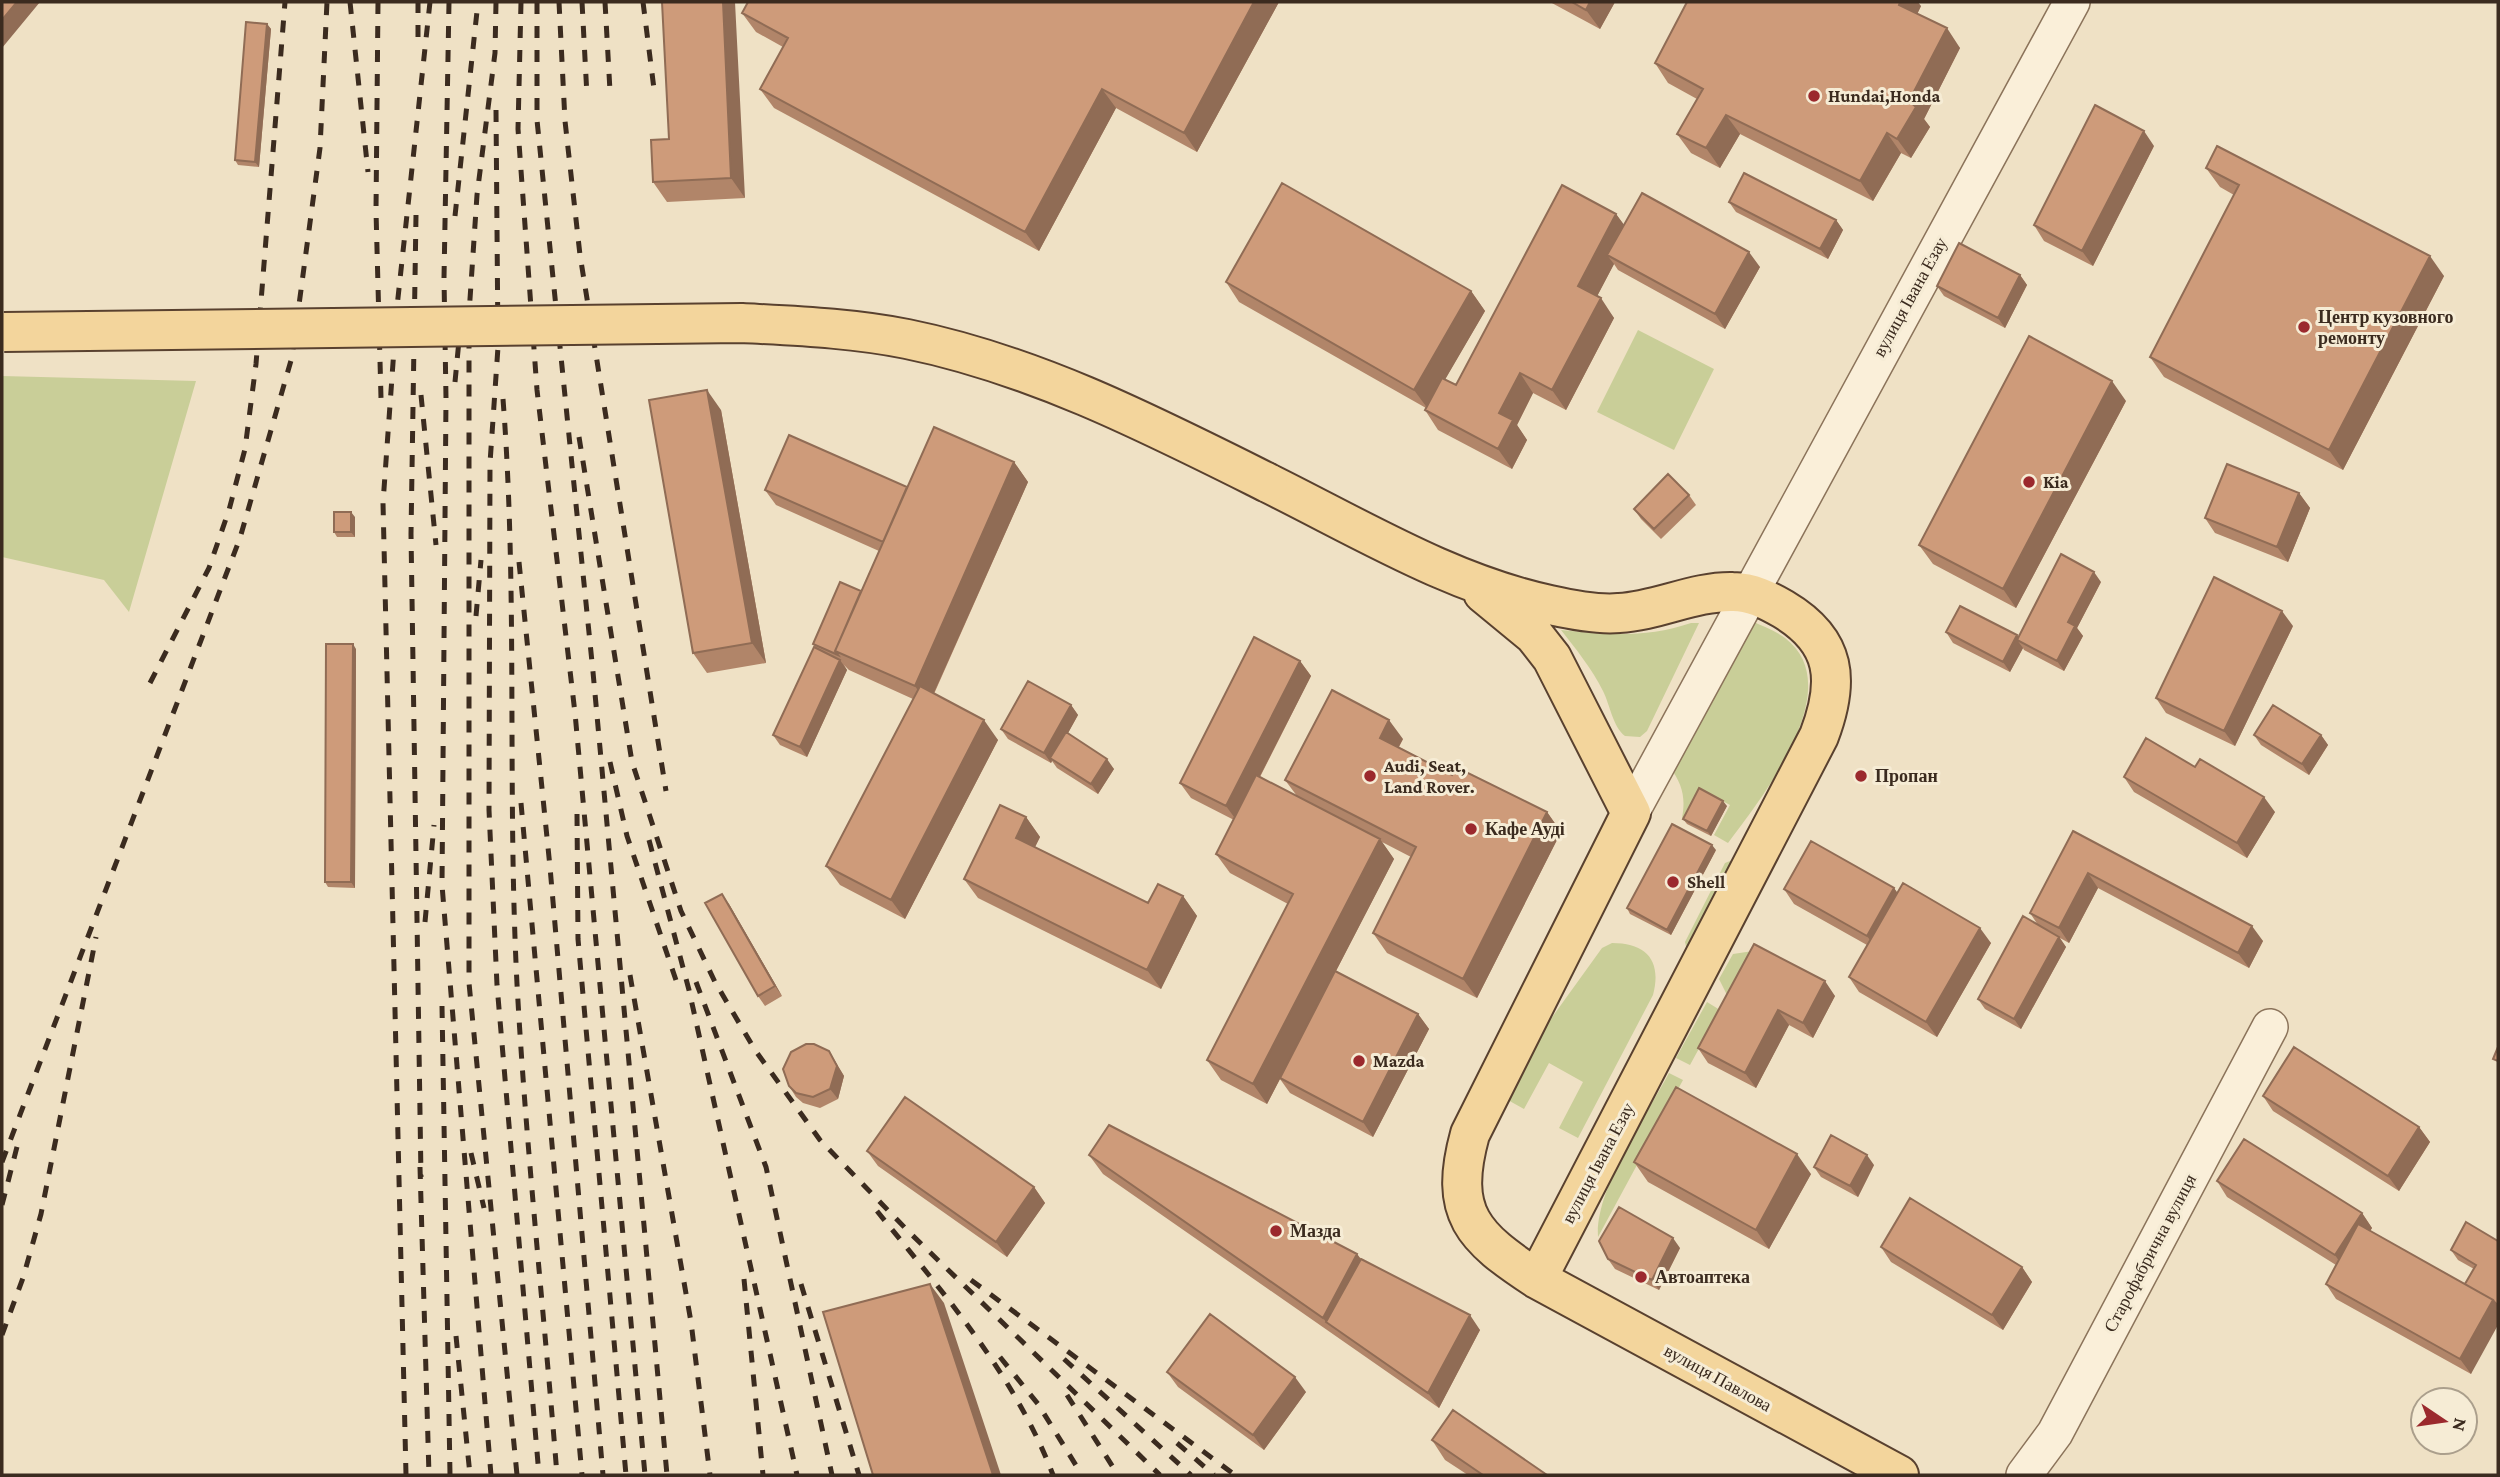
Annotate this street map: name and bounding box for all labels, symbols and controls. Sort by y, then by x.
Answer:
place label: Hundai,Honda [1828,86,1941,106]
marker: Hundai,Honda [1806,88,1822,104]
street label: вулиця Івана Езау [1869,234,1951,360]
place label: Центр кузовного ремонту [2318,307,2454,348]
marker: Центр кузовного ремонту [2296,319,2312,335]
place label: Kia [2043,472,2069,492]
marker: Kia [2021,474,2037,490]
place label: Audi, Seat, Land Rover. [1383,756,1475,797]
place label: Пропан [1875,766,1938,786]
marker: Audi, Seat, Land Rover. [1362,768,1378,784]
marker: Пропан [1853,768,1869,784]
place label: Кафе Ауді [1485,819,1565,839]
marker: Кафе Ауді [1463,821,1479,837]
place label: Shell [1687,872,1725,892]
marker: Shell [1665,874,1681,890]
place label: Mazda [1373,1051,1425,1071]
marker: Mazda [1351,1053,1367,1069]
street label: вулиця Івана Езау [1558,1099,1638,1227]
street label: Старофабрична вулиця [2100,1171,2200,1335]
place label: Мазда [1290,1221,1341,1241]
marker: Мазда [1268,1223,1284,1239]
place label: Автоаптека [1655,1267,1750,1287]
marker: Автоаптека [1633,1269,1649,1285]
street label: вулиця Павлова [1661,1340,1775,1416]
north arrow [2409,1386,2479,1456]
text: N [2448,1416,2472,1433]

